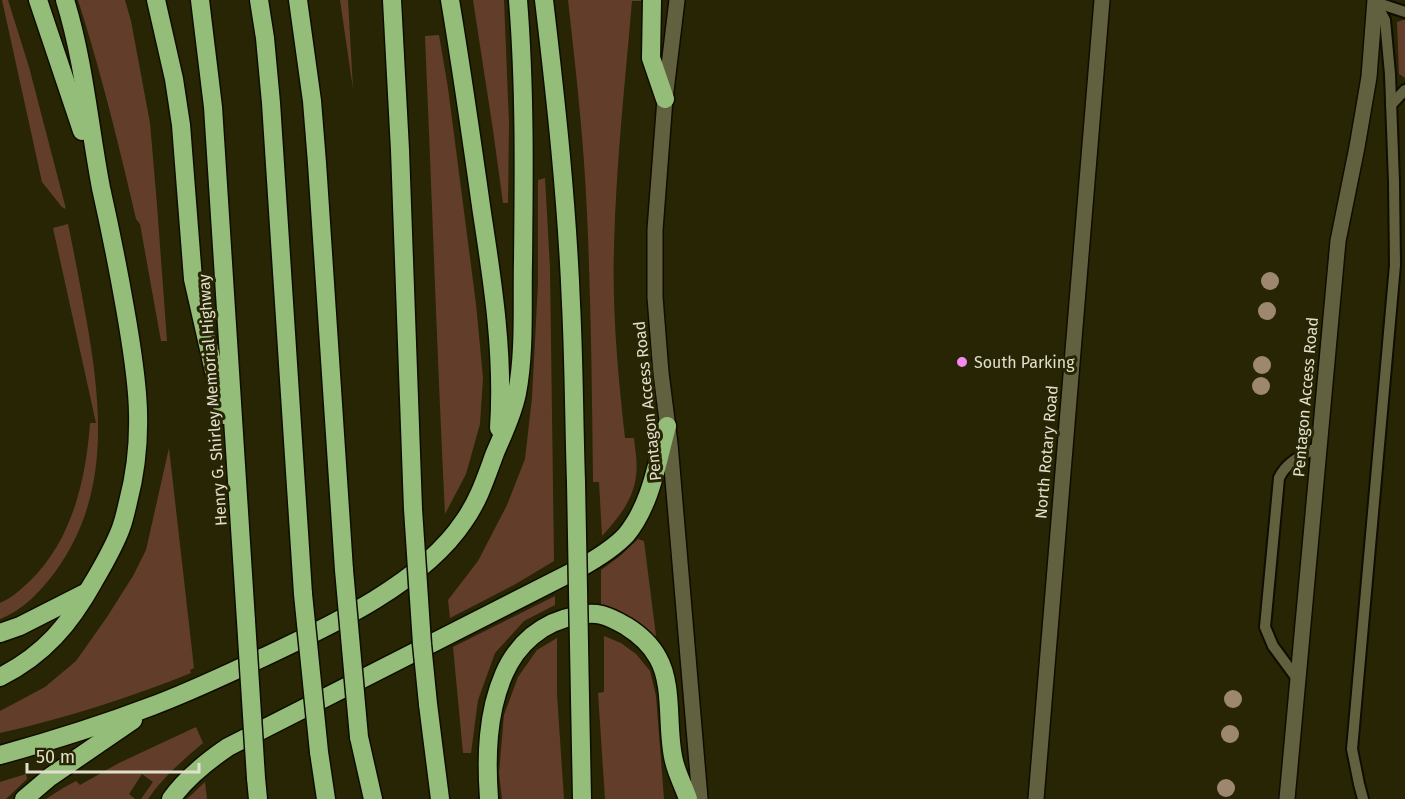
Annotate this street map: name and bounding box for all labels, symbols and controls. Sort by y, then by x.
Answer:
street label: Henry G. Shirley Memorial Highway [194,273,231,527]
street label: Pentagon Access Road [1289,316,1322,478]
street label: Pentagon Access Road [630,320,665,482]
place label: South Parking [974,353,1075,372]
marker: South Parking [955,355,969,369]
street label: North Rotary Road [1031,384,1062,520]
scale bar [27,736,200,774]
text: 50 m [36,746,75,768]

